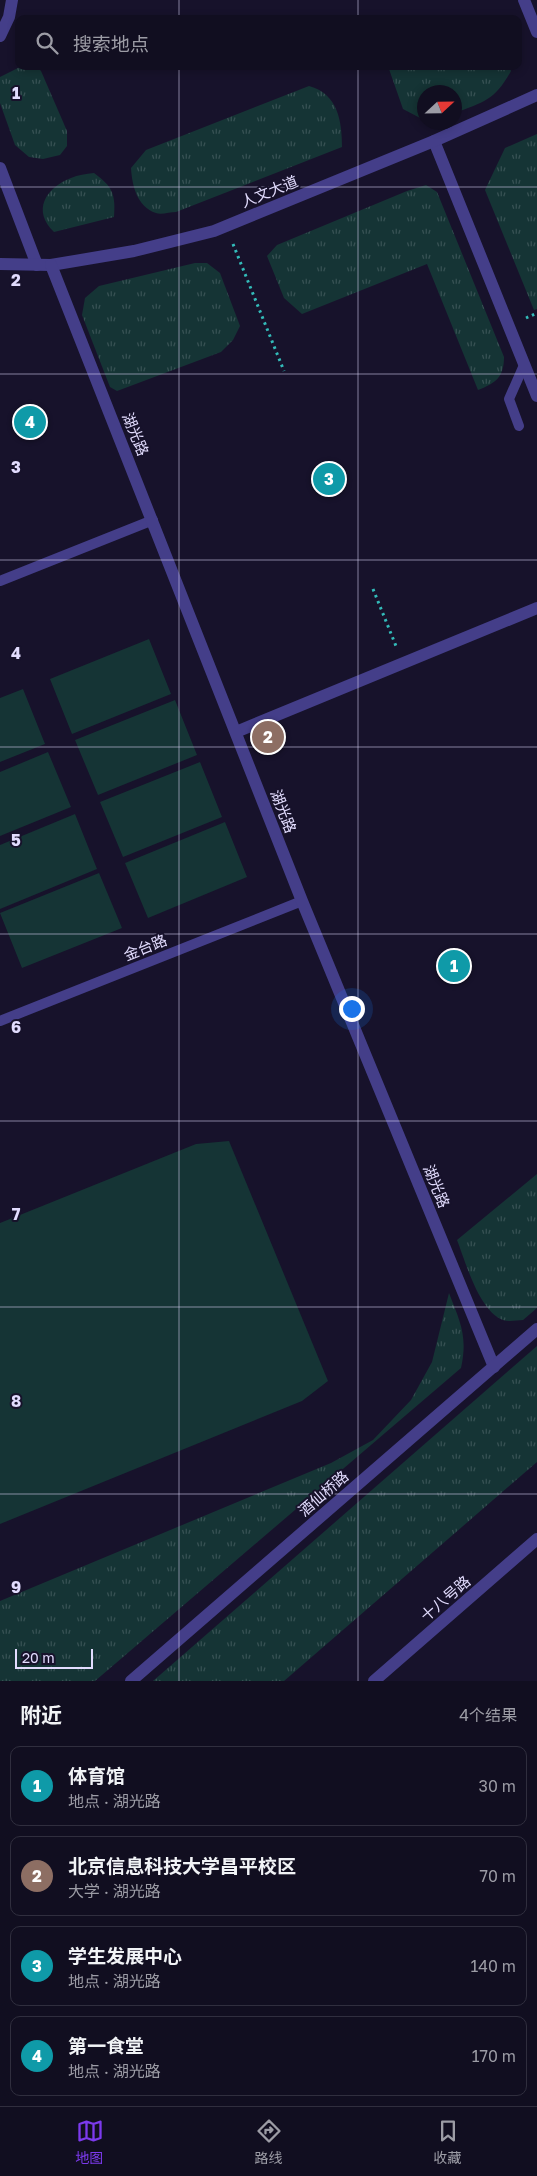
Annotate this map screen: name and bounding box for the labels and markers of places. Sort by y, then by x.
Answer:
pin: 4 [14,403,46,441]
pin: 3 [313,460,345,498]
pin: 2 [252,718,284,756]
pin: 1 [438,947,470,985]

